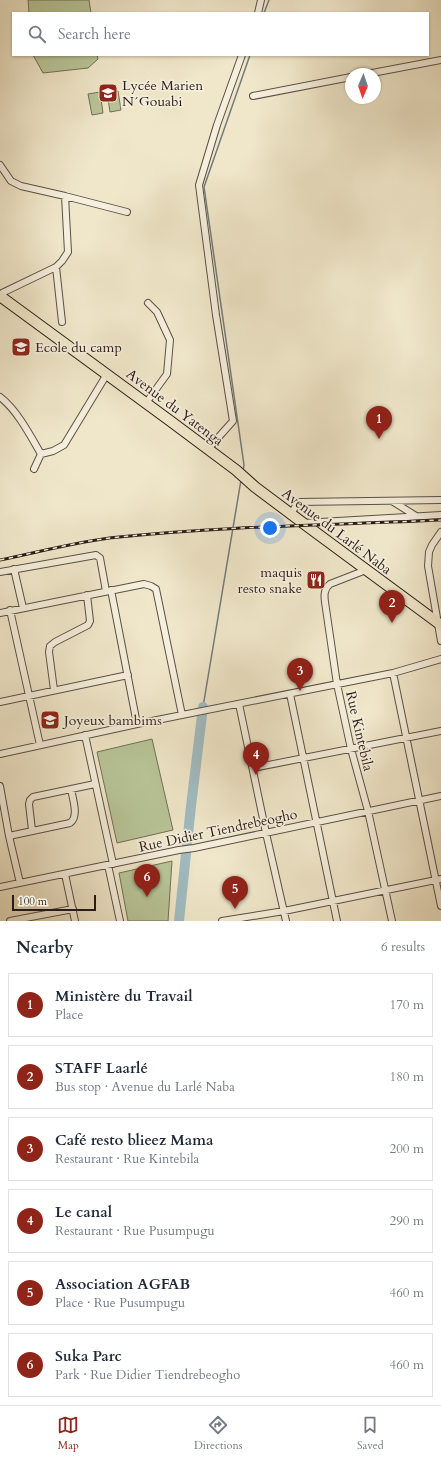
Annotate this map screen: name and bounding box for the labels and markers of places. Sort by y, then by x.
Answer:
place label: Lycée Marien N´Gouabi [122,76,203,111]
school or university icon: Lycée Marien N´Gouabi [97,82,119,104]
school or university icon: Ecole du camp [10,336,32,358]
place label: Ecole du camp [35,338,122,357]
pin: 1 [366,406,392,439]
place label: maquis resto snake [238,563,302,598]
restaurant icon: maquis resto snake [305,569,327,591]
pin: 2 [379,590,405,623]
pin: 3 [287,658,313,691]
school or university icon: Joyeux bambims [39,709,61,731]
place label: Joyeux bambims [62,711,162,730]
pin: 4 [243,742,269,775]
pin: 6 [134,864,160,897]
pin: 5 [222,876,248,909]

